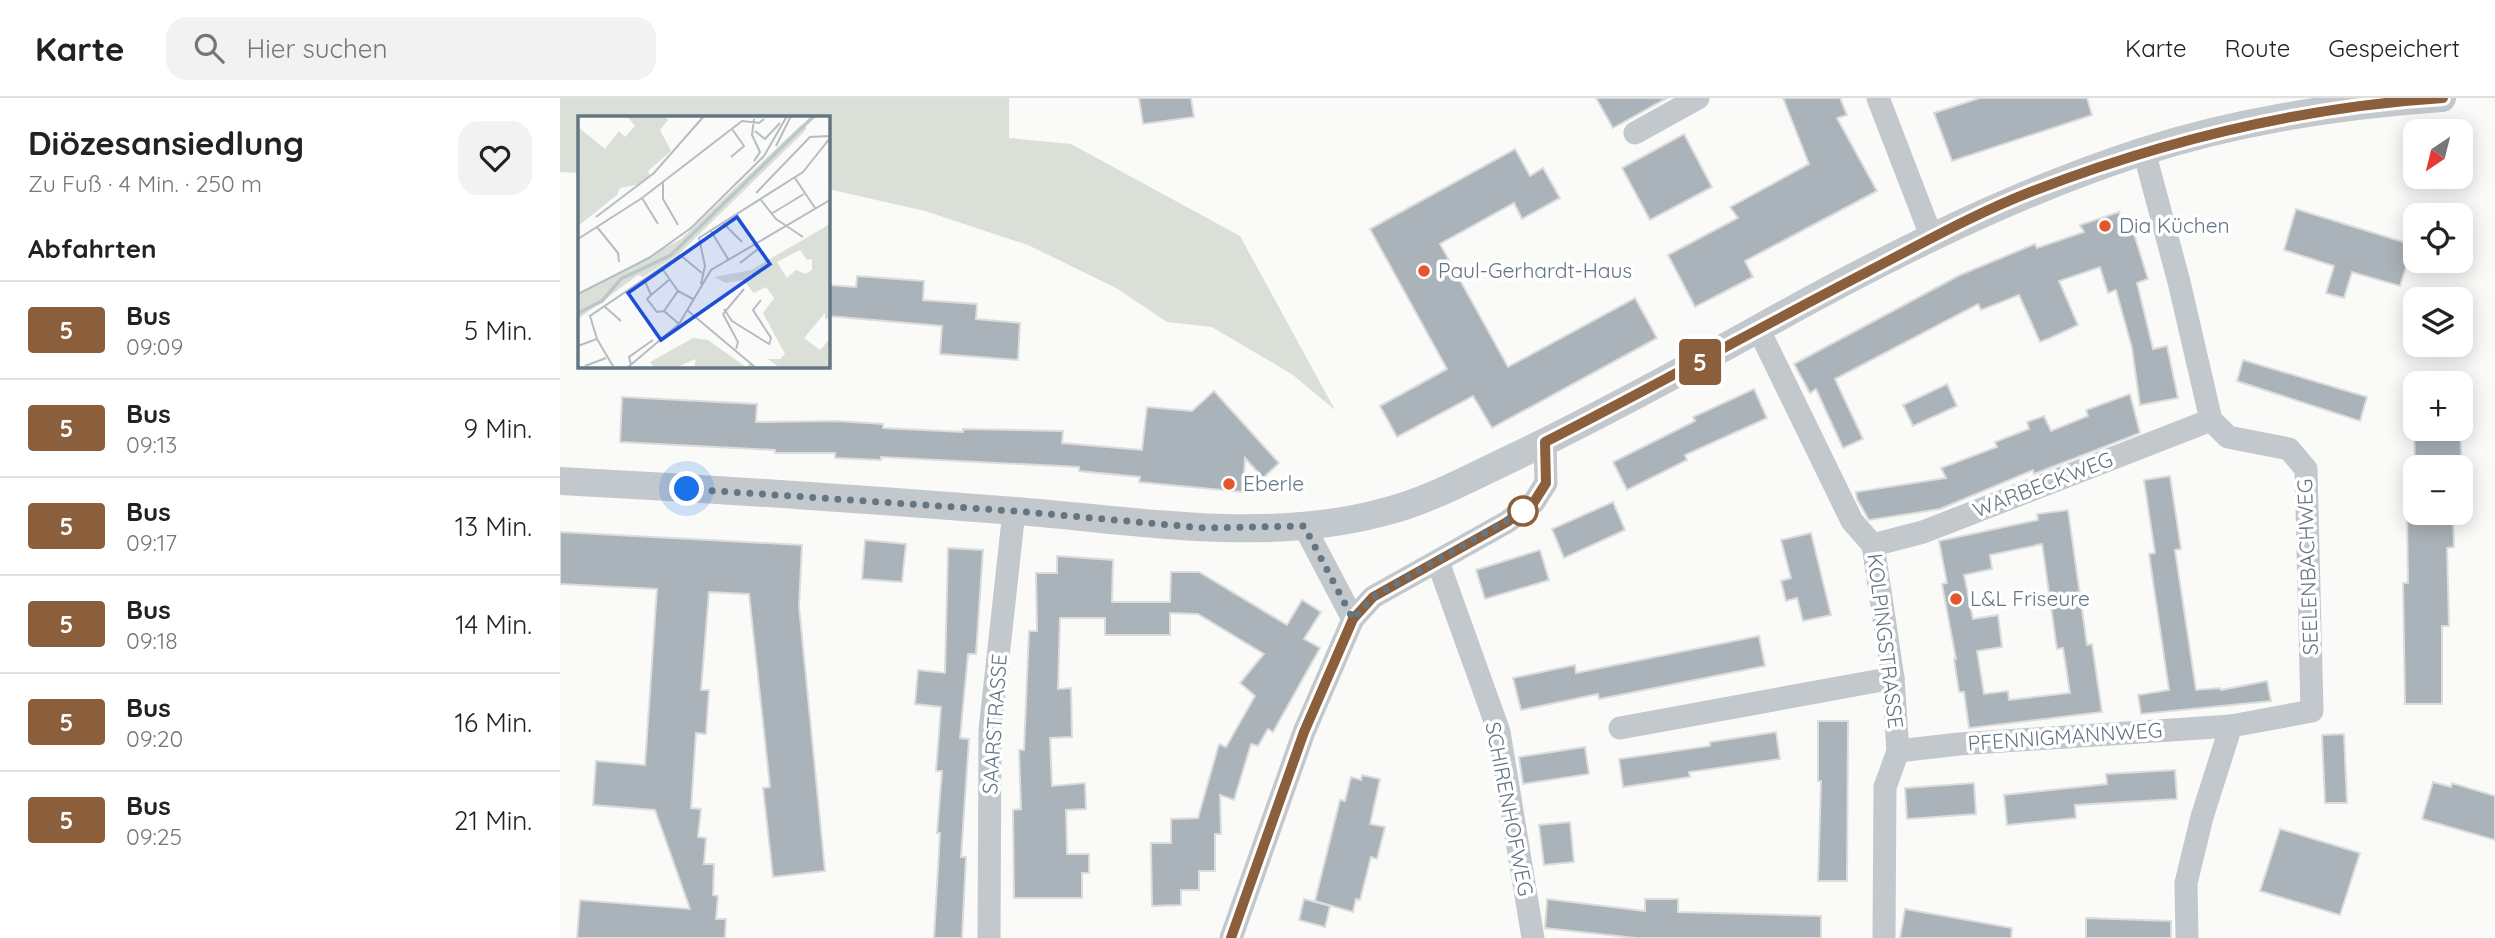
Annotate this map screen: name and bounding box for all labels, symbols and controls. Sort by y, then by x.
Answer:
search box [166,17,656,80]
text: Karte [35,28,124,69]
icon: search [190,29,228,67]
text: Hier suchen [246,32,388,65]
text: Karte [2125,33,2187,63]
text: Route [2225,33,2290,63]
text: Gespeichert [2328,33,2460,63]
inset map [578,116,830,368]
north arrow [2403,119,2473,189]
map controls [2403,119,2473,525]
button: heart [458,121,532,195]
text: Diözesansiedlung [28,122,304,163]
text: Zu Fuß · 4 Min. · 250 m [28,169,262,198]
button: locate [2403,203,2473,273]
place label: Dia Küchen [2119,212,2230,238]
marker: Dia Küchen [2097,218,2113,234]
text: Abfahrten [28,232,157,265]
place label: Paul-Gerhardt-Haus [1438,257,1632,283]
marker: Paul-Gerhardt-Haus [1416,263,1432,279]
button: layers [2403,287,2473,357]
text: Bus [126,299,171,332]
text: 5 Min. [464,314,532,347]
text: 5 [60,315,73,345]
text: 09:09 [126,332,183,361]
line badge: 5 [1677,339,1723,385]
text: 5 [1693,347,1707,377]
button: + [2403,371,2473,441]
text: Bus [126,397,171,430]
text: 9 Min. [464,412,532,445]
text: 5 [60,413,73,443]
text: 09:13 [126,430,177,459]
street label: WARBECKWEG [1969,445,2116,523]
button: − [2403,455,2473,525]
place label: Eberle [1243,470,1304,496]
your location [669,471,704,506]
marker: Eberle [1221,476,1237,492]
street label: SEELENBACHWEG [2291,478,2323,656]
text: Bus [126,495,171,528]
unlabelled marker [1508,496,1538,526]
text: 13 Min. [455,510,532,543]
text: 5 [60,511,73,541]
text: 09:17 [126,528,177,557]
street label: KOLPINGSTRASSE [1862,552,1910,730]
place label: L&L Friseure [1970,585,2090,611]
marker: L&L Friseure [1948,591,1964,607]
text: Bus [126,593,171,626]
text: 14 Min. [455,608,532,641]
text: 5 [60,609,73,639]
text: 09:18 [126,626,178,655]
street label: SAARSTRASSE [976,653,1012,795]
text: Bus [126,691,171,724]
text: 16 Min. [454,706,532,739]
text: 5 [60,707,73,737]
street label: PFENNIGMANNWEG [1967,716,2163,756]
street label: SCHIRENHOFWEG [1480,719,1540,898]
text: 09:20 [126,724,183,753]
text: Bus [126,789,171,822]
text: 21 Min. [454,804,532,837]
text: 5 [60,805,73,835]
text: 09:25 [126,822,182,851]

